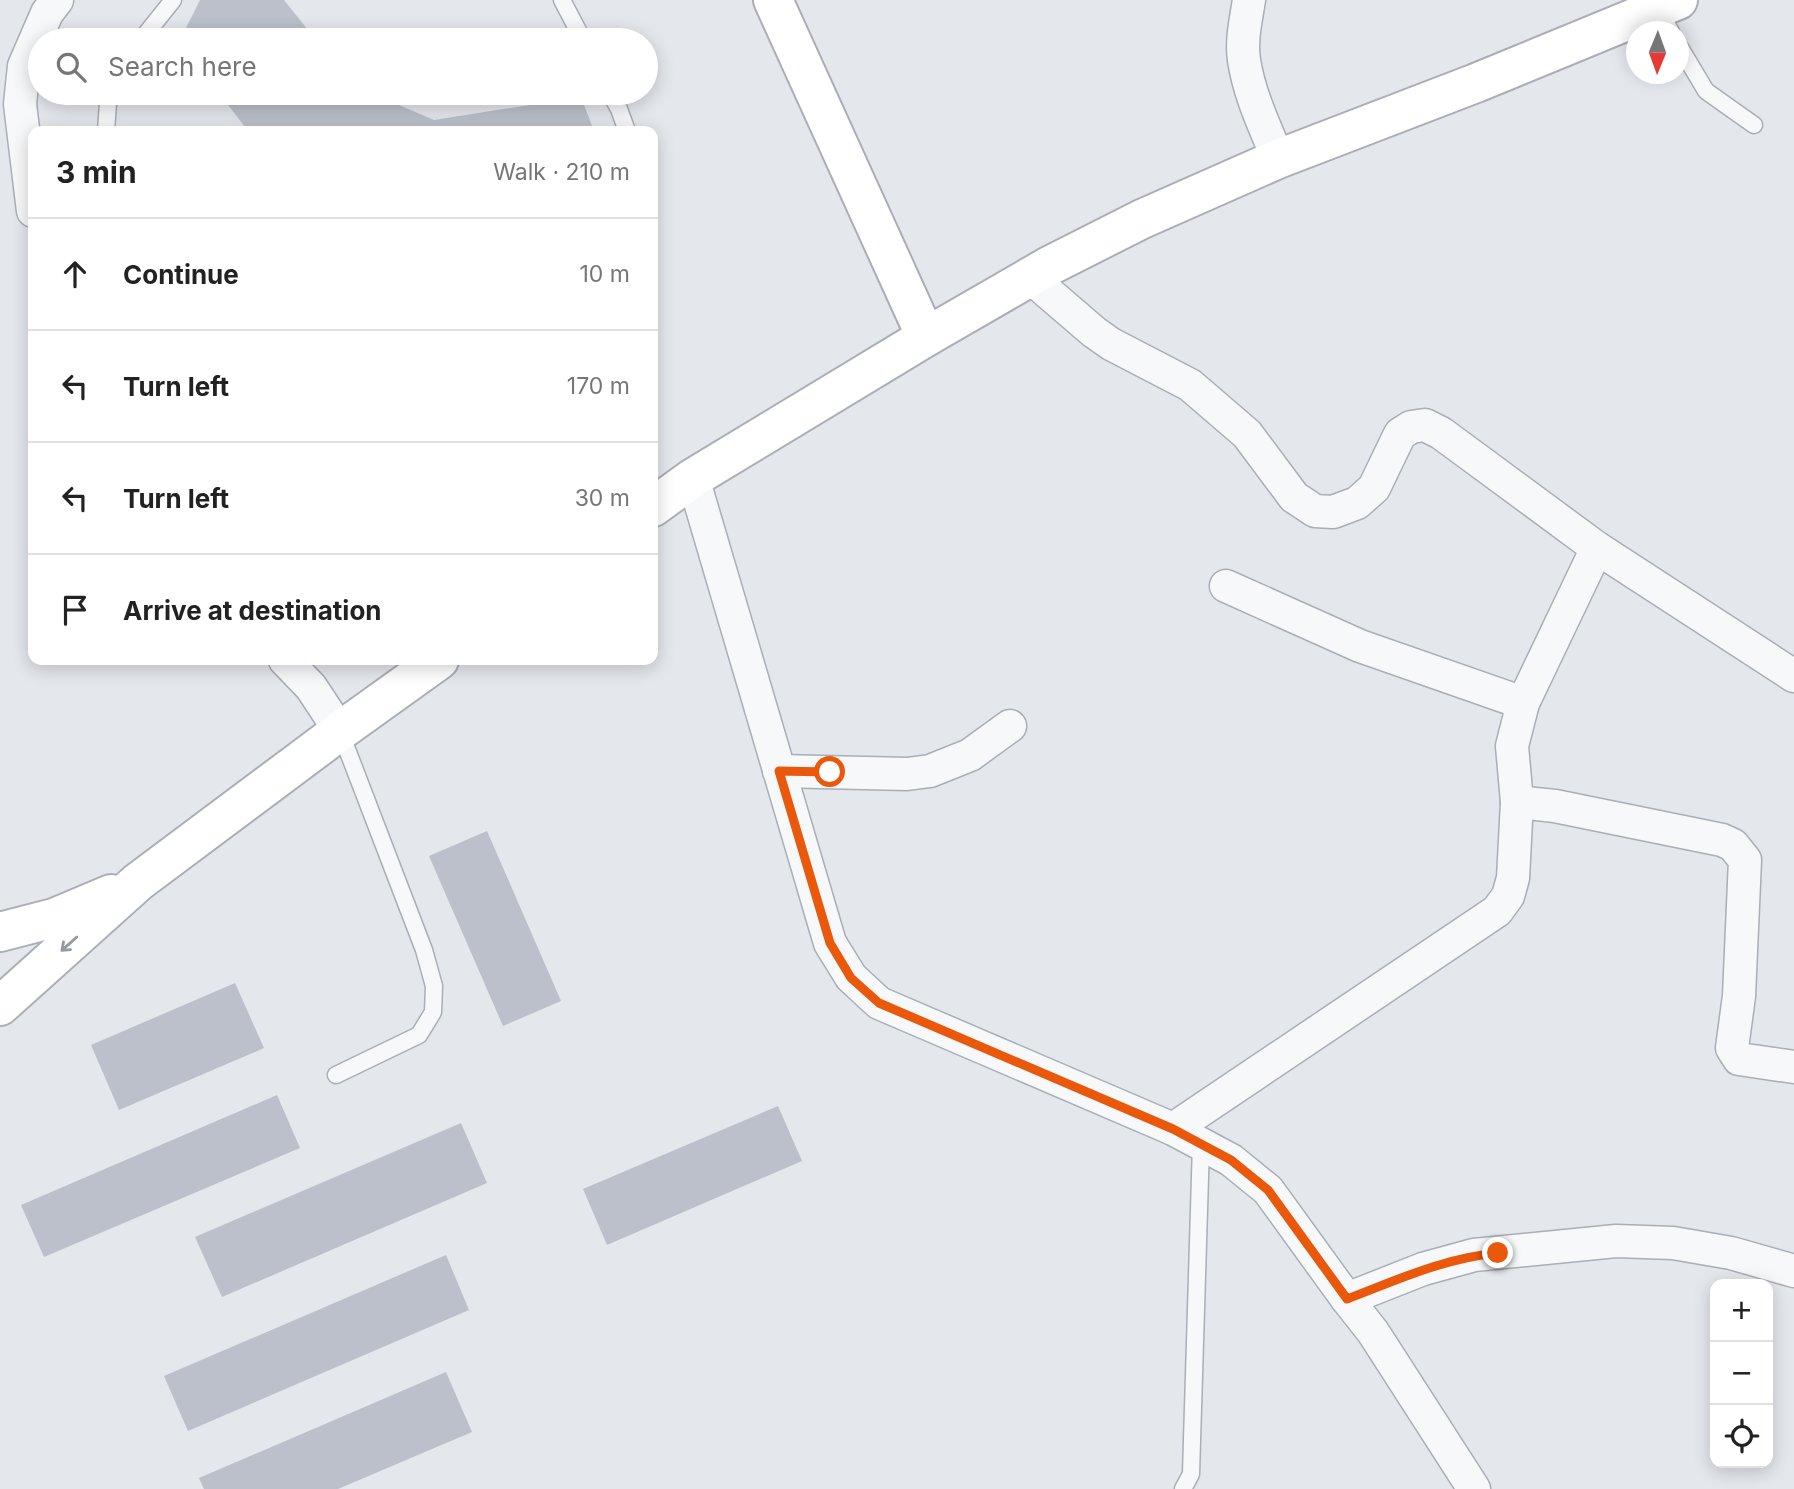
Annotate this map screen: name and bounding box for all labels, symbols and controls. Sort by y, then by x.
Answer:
north arrow [1626,21,1689,84]
search box [28,28,658,105]
icon: search [52,48,90,86]
text: Search here [108,51,257,82]
text: 3 min [56,154,137,190]
text: Walk · 210 m [493,158,630,186]
icon: ahead [56,255,94,293]
text: Continue [123,259,239,290]
text: 10 m [580,260,630,288]
icon: left [56,367,94,405]
text: Turn left [123,371,229,402]
text: 170 m [567,372,630,400]
icon: left [56,479,94,517]
text: Turn left [123,483,229,514]
text: 30 m [575,484,630,512]
icon: arrive [56,591,94,629]
text: Arrive at destination [123,595,382,626]
route start [814,756,845,787]
one-way arrow [60,936,78,952]
route end [1482,1237,1513,1268]
map controls [1710,1279,1773,1468]
button: + [1710,1279,1773,1342]
button: − [1710,1342,1773,1405]
button: locate [1710,1405,1773,1468]

